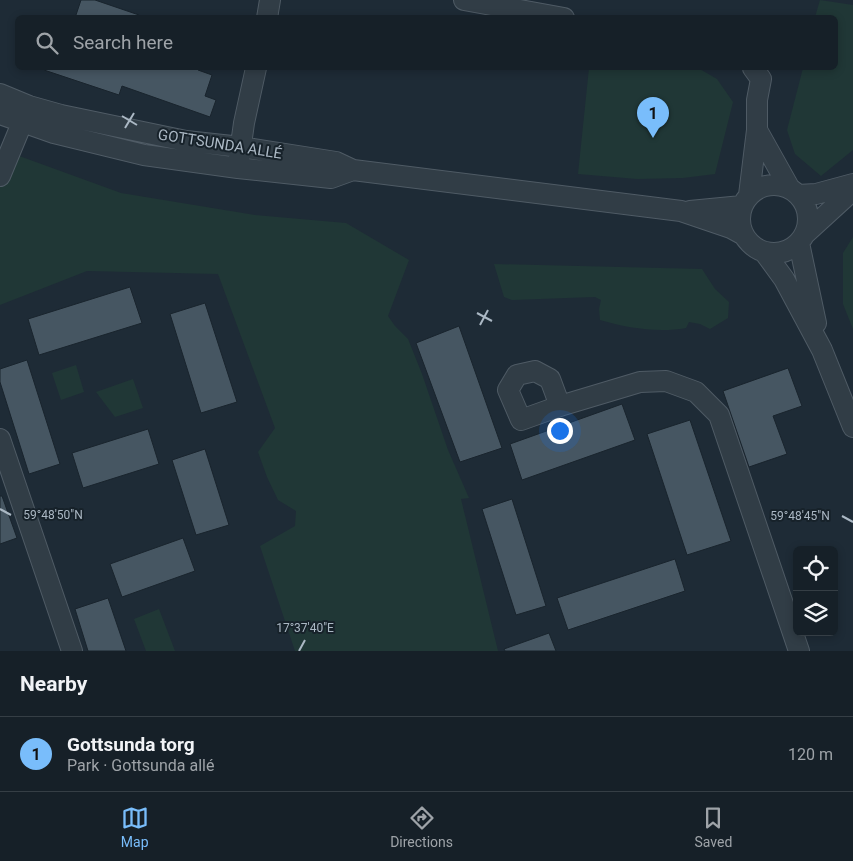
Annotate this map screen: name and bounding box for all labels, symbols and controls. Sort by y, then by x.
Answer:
search box [15,15,838,70]
icon: search [33,29,61,57]
text: Search here [73,31,173,54]
pin: 1 [637,97,669,138]
street label: GOTTSUNDA ALLÉ [157,125,284,163]
your location [547,418,573,444]
text: 59°48'50"N [23,508,83,522]
text: 59°48'45"N [770,509,830,523]
map controls [793,546,838,636]
button: locate [793,546,838,591]
button: layers [793,591,838,636]
text: 17°37'40"E [276,621,334,635]
text: Nearby [20,672,87,696]
text: Gottsunda torg [67,733,195,756]
text: 1 [31,745,41,764]
text: 120 m [788,745,833,764]
text: Park · Gottsunda allé [67,756,214,775]
tab: Map [121,804,149,850]
tab: Directions [390,804,453,850]
tab: Saved [694,804,732,850]

